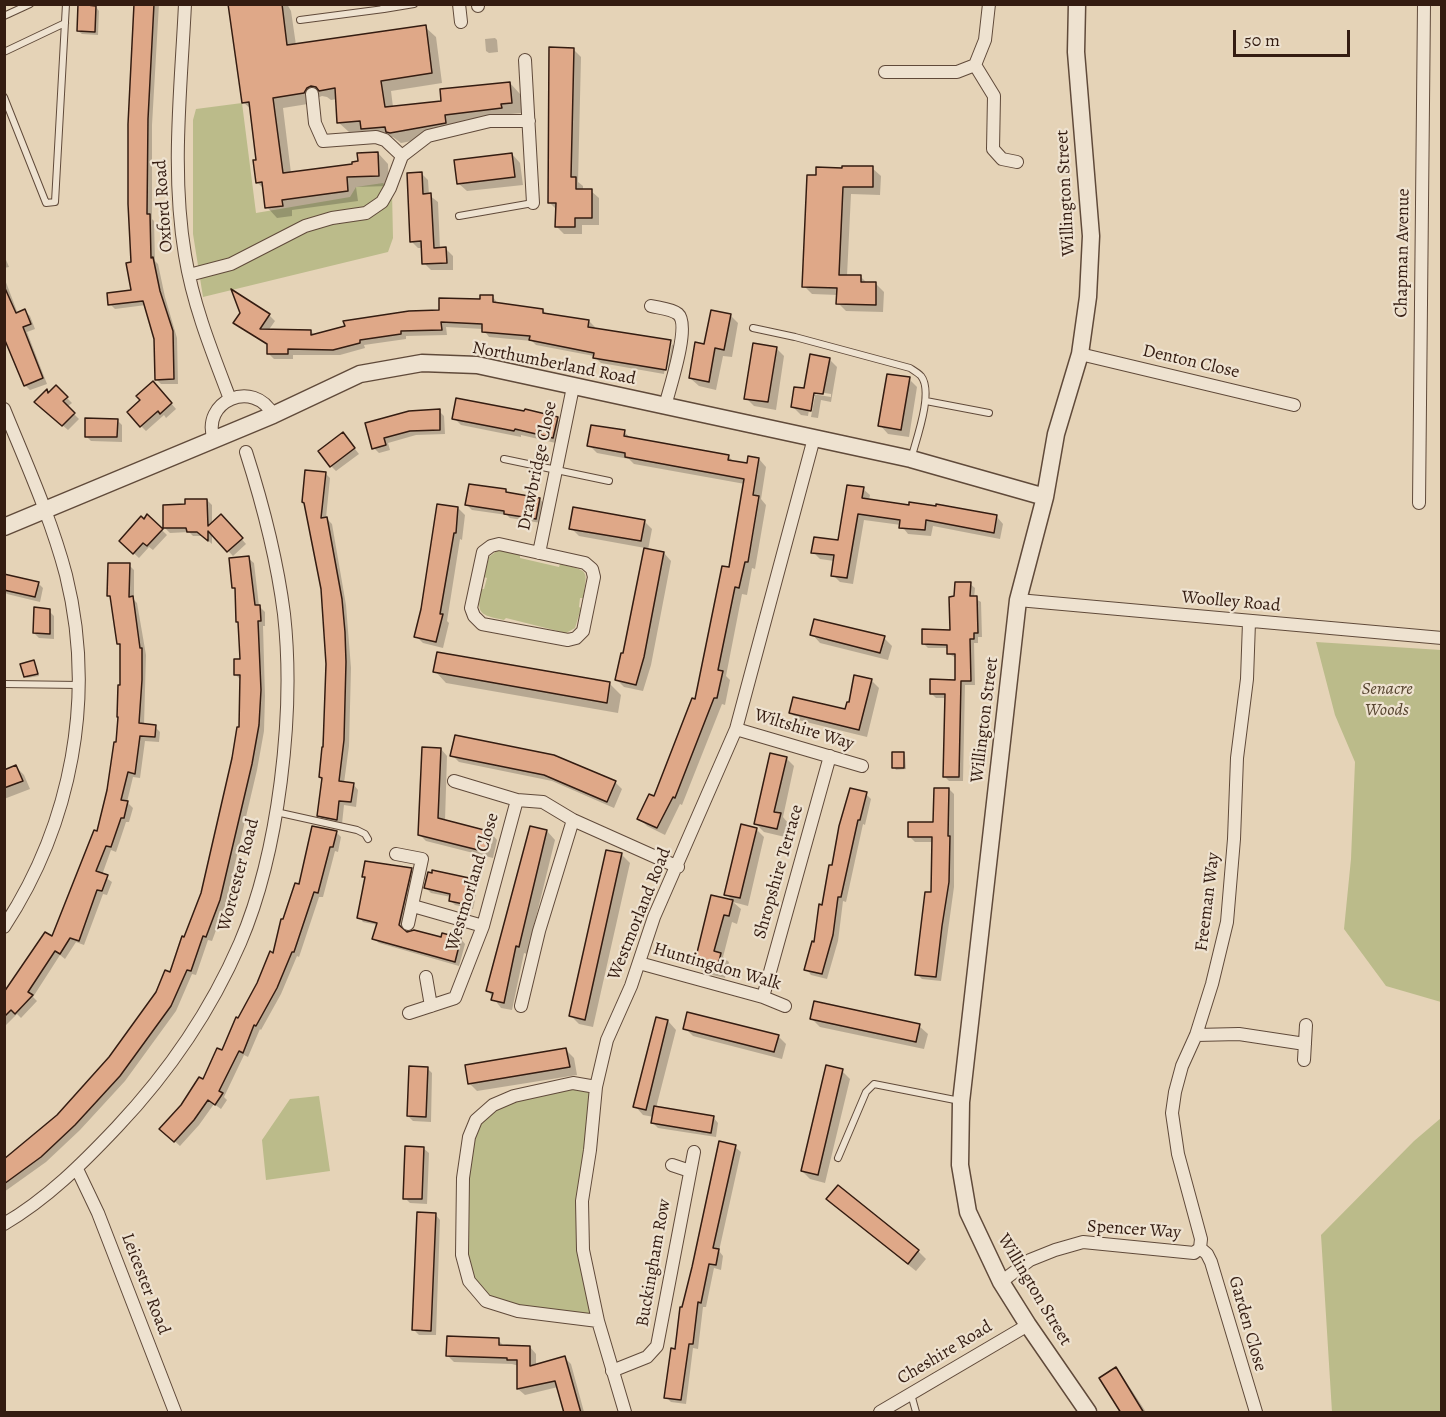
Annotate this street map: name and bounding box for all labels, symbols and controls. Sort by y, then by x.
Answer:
scale bar [1236,18,1353,56]
text: 50 m [1244,28,1280,52]
street label: Willington Street [1052,129,1080,257]
street label: Oxford Road [150,159,178,253]
street label: Chapman Avenue [1391,188,1415,318]
street label: Northumberland Road [470,338,638,390]
street label: Denton Close [1140,340,1242,384]
street label: Drawbridge Close [514,399,562,533]
street label: Woolley Road [1181,587,1281,617]
street label: Willington Street [967,656,1003,784]
park label: Senacre Woods [1361,679,1413,722]
street label: Wiltshire Way [752,705,856,755]
street label: Shropshire Terrace [750,802,808,942]
street label: Westmorland Close [442,810,504,954]
street label: Worcester Road [214,816,264,934]
street label: Westmorland Road [604,845,676,983]
street label: Freeman Way [1191,851,1225,953]
street label: Huntingdon Walk [650,938,784,996]
street label: Buckingham Row [632,1197,676,1329]
street label: Spencer Way [1086,1216,1182,1244]
street label: Leicester Road [116,1230,174,1338]
street label: Willington Street [992,1230,1076,1350]
street label: Garden Close [1223,1274,1271,1374]
street label: Cheshire Road [894,1316,996,1390]

